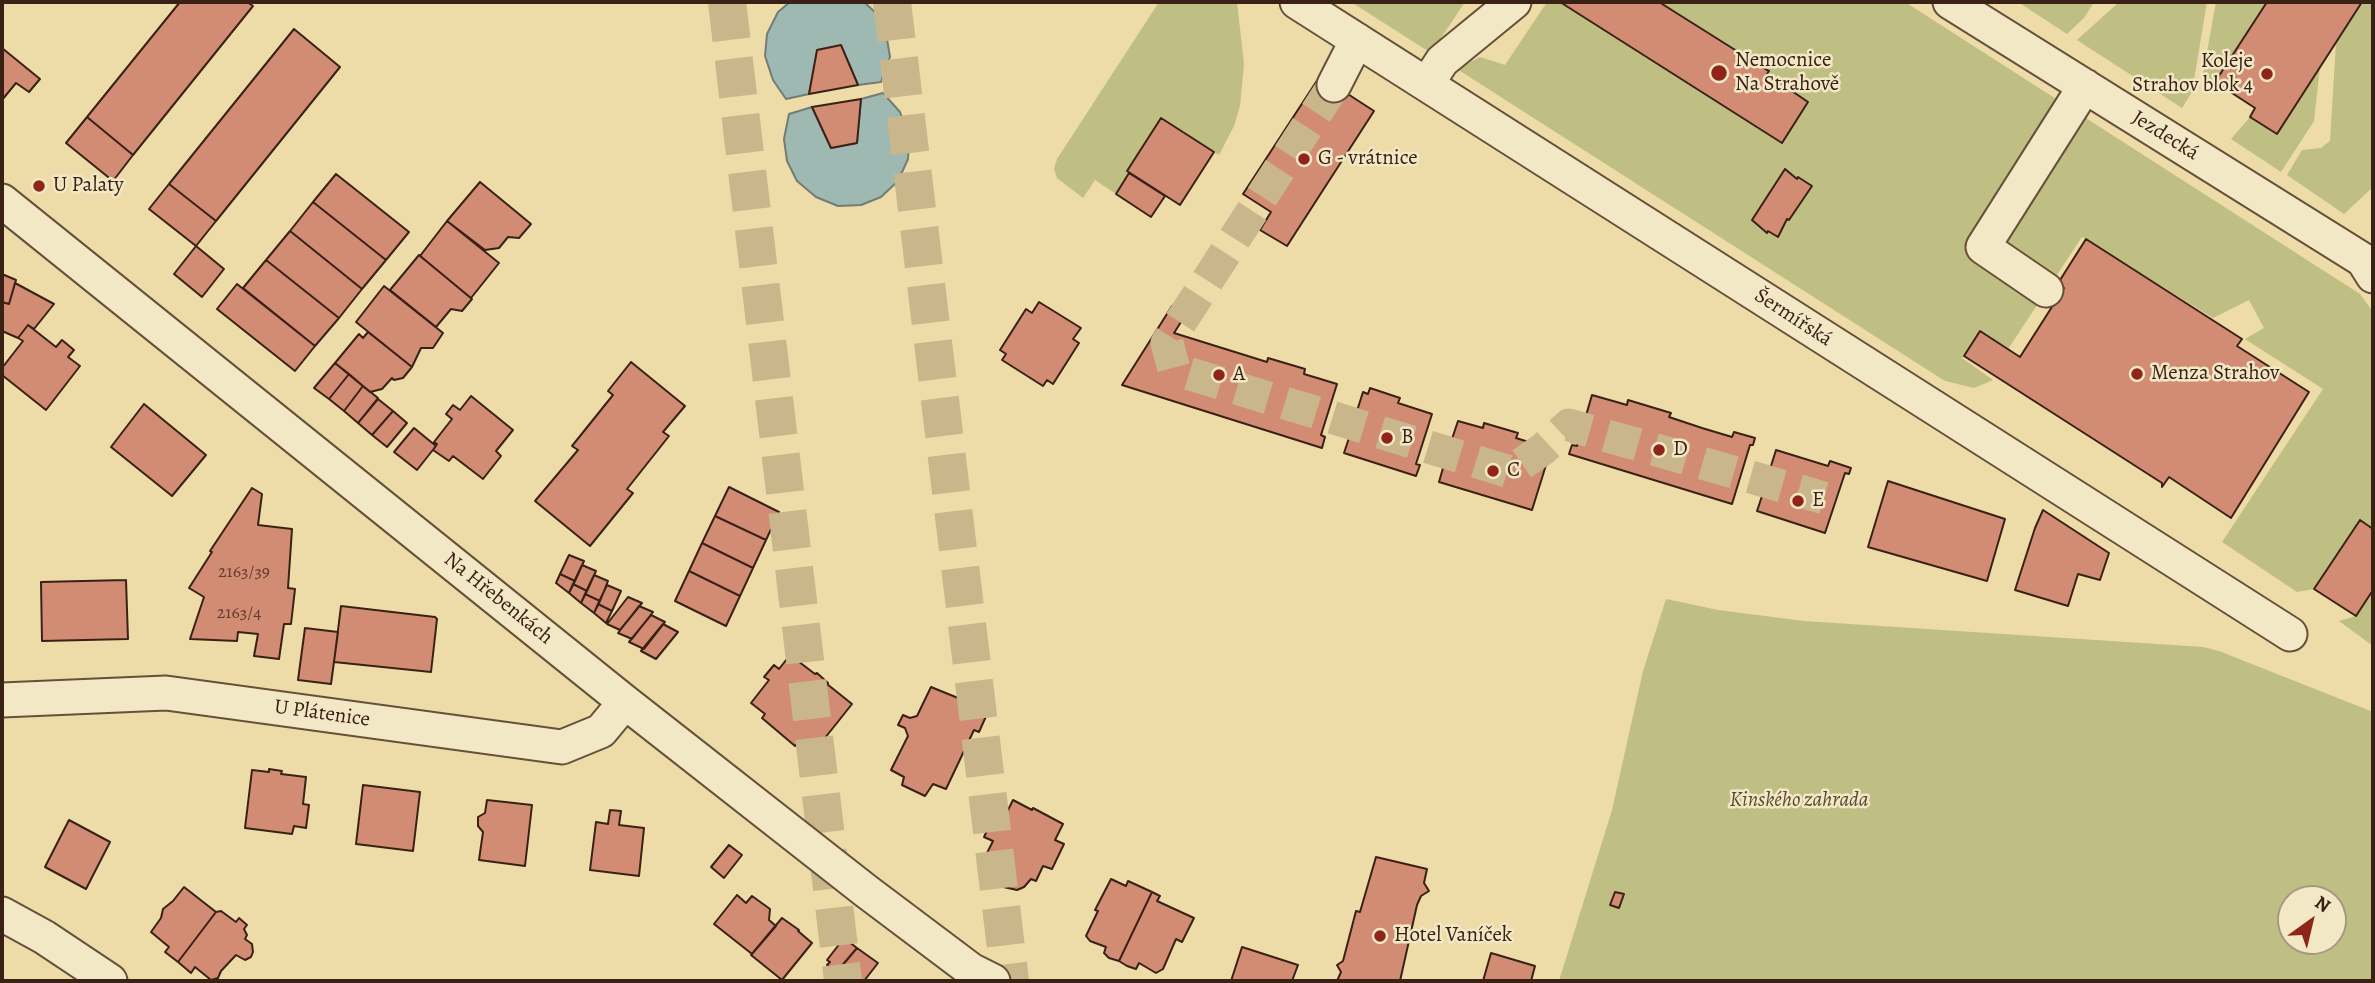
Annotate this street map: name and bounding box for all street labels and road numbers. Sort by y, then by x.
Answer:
street label: Jezdecká [2127,106,2203,166]
street label: Šermířská [1749,284,1837,352]
street label: Na Hřebenkách [438,547,558,651]
street label: U Plátenice [272,695,372,733]

